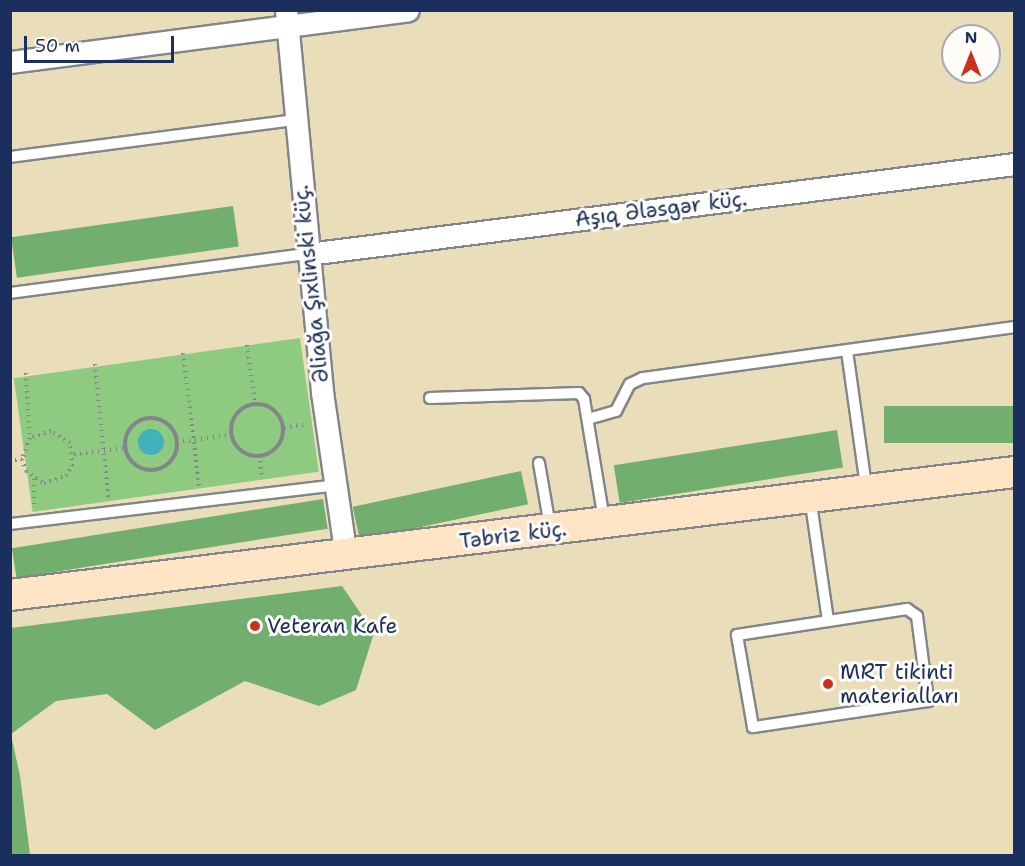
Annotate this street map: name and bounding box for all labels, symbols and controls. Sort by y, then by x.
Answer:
scale bar [27,24,177,62]
north arrow [941,24,1001,84]
text: N [965,27,977,48]
text: 50 m [35,34,80,58]
street label: Əliağa Şıxlinski küç. [288,184,334,384]
street label: Aşıq Ələsgər küç. [574,186,748,232]
street label: Təbriz küç. [458,516,568,554]
place label: Veteran Kafe [267,613,397,639]
marker: Veteran Kafe [248,619,262,633]
place label: MRT tikinti materialları [840,659,959,709]
marker: MRT tikinti materialları [821,677,835,691]

